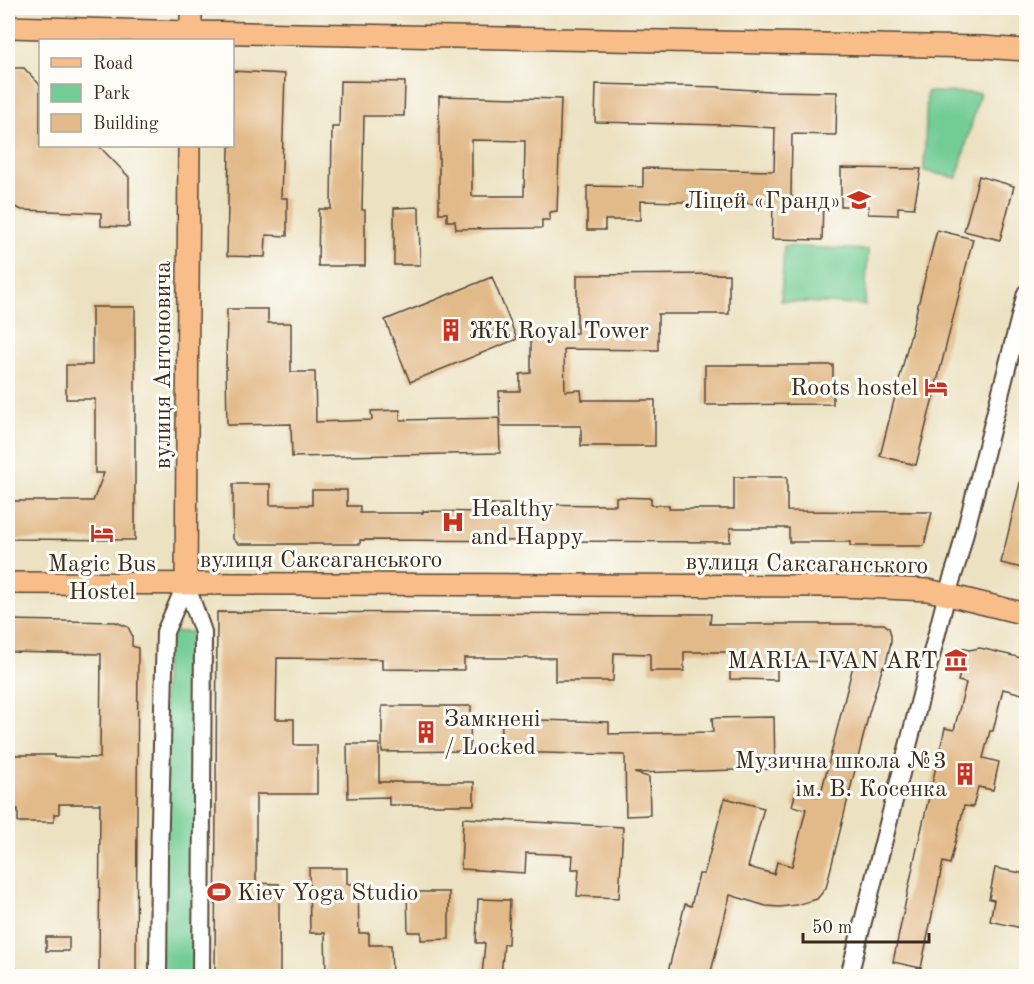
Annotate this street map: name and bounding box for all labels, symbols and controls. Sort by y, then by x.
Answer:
legend [39,39,234,147]
text: Road [93,55,133,73]
text: Park [93,85,130,103]
text: Building [93,115,159,133]
school or university icon: Ліцей «Гранд» [846,187,872,213]
place label: Ліцей «Гранд» [684,190,841,214]
street label: вулиця Антоновича [152,261,176,469]
building icon: ЖК Royal Tower [438,317,464,343]
place label: ЖК Royal Tower [469,320,649,344]
hotel icon: Roots hostel [923,374,949,400]
place label: Roots hostel [790,377,918,401]
place label: Healthy and Happy [471,498,584,550]
hospital icon: Healthy and Happy [440,509,466,535]
hotel icon: Magic Bus Hostel [89,520,115,546]
street label: вулиця Саксаганського [200,549,442,573]
street label: вулиця Саксаганського [685,551,929,579]
place label: Magic Bus Hostel [48,553,156,605]
museum icon: MARIA IVAN ART [943,647,969,673]
place label: MARIA IVAN ART [727,650,938,674]
place label: Замкнені / Locked [444,708,541,760]
building icon: Замкнені / Locked [413,719,439,745]
place label: Музична школа №3 ім. В. Косенка [735,750,947,802]
building icon: Музична школа №3 ім. В. Косенка [952,761,978,787]
sports icon: Kiev Yoga Studio [206,879,232,905]
place label: Kiev Yoga Studio [237,882,418,906]
scale bar [803,906,929,944]
text: 50 m [812,919,852,937]

